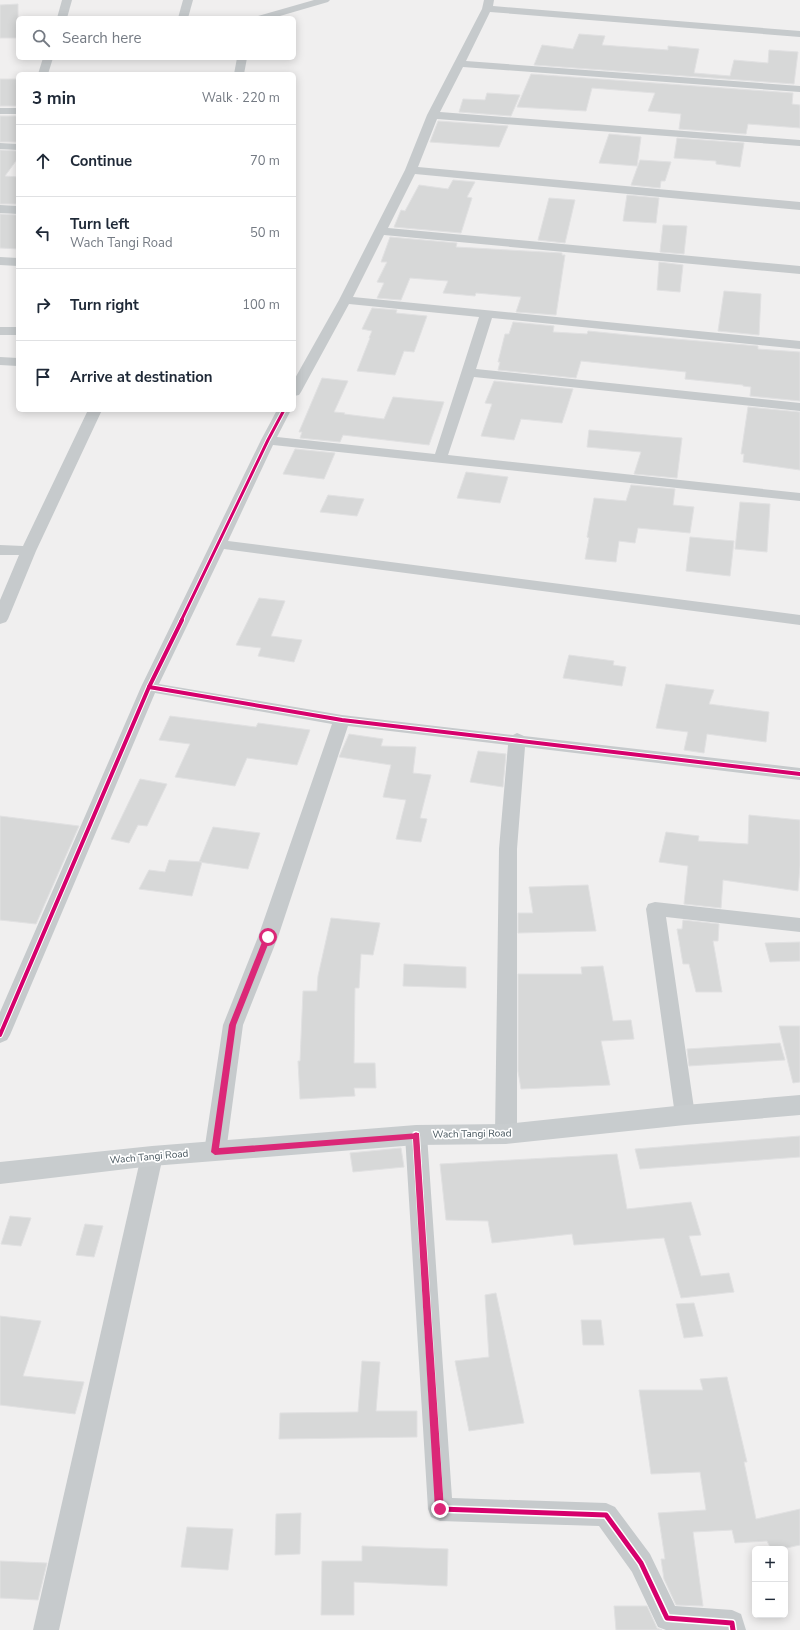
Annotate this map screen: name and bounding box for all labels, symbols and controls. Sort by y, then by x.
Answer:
search box [16,16,296,60]
icon: search [30,27,52,49]
text: Search here [62,28,142,48]
text: 3 min [32,87,76,110]
text: Walk · 220 m [202,89,280,107]
icon: ahead [32,150,54,172]
text: Continue [70,151,132,171]
text: 70 m [250,152,280,170]
text: Turn left [70,214,129,234]
icon: left [32,222,54,244]
text: 50 m [250,224,280,242]
text: Wach Tangi Road [70,234,173,252]
icon: right [32,294,54,316]
text: Turn right [70,295,139,315]
text: 100 m [242,296,280,314]
icon: arrive [32,366,54,388]
text: Arrive at destination [70,367,213,387]
route start [259,928,277,946]
street label: Wach Tangi Road [432,1126,512,1142]
street label: Wach Tangi Road [109,1147,189,1167]
route end [431,1500,449,1518]
map controls [752,1546,788,1618]
button: + [752,1546,788,1582]
button: − [752,1582,788,1618]

